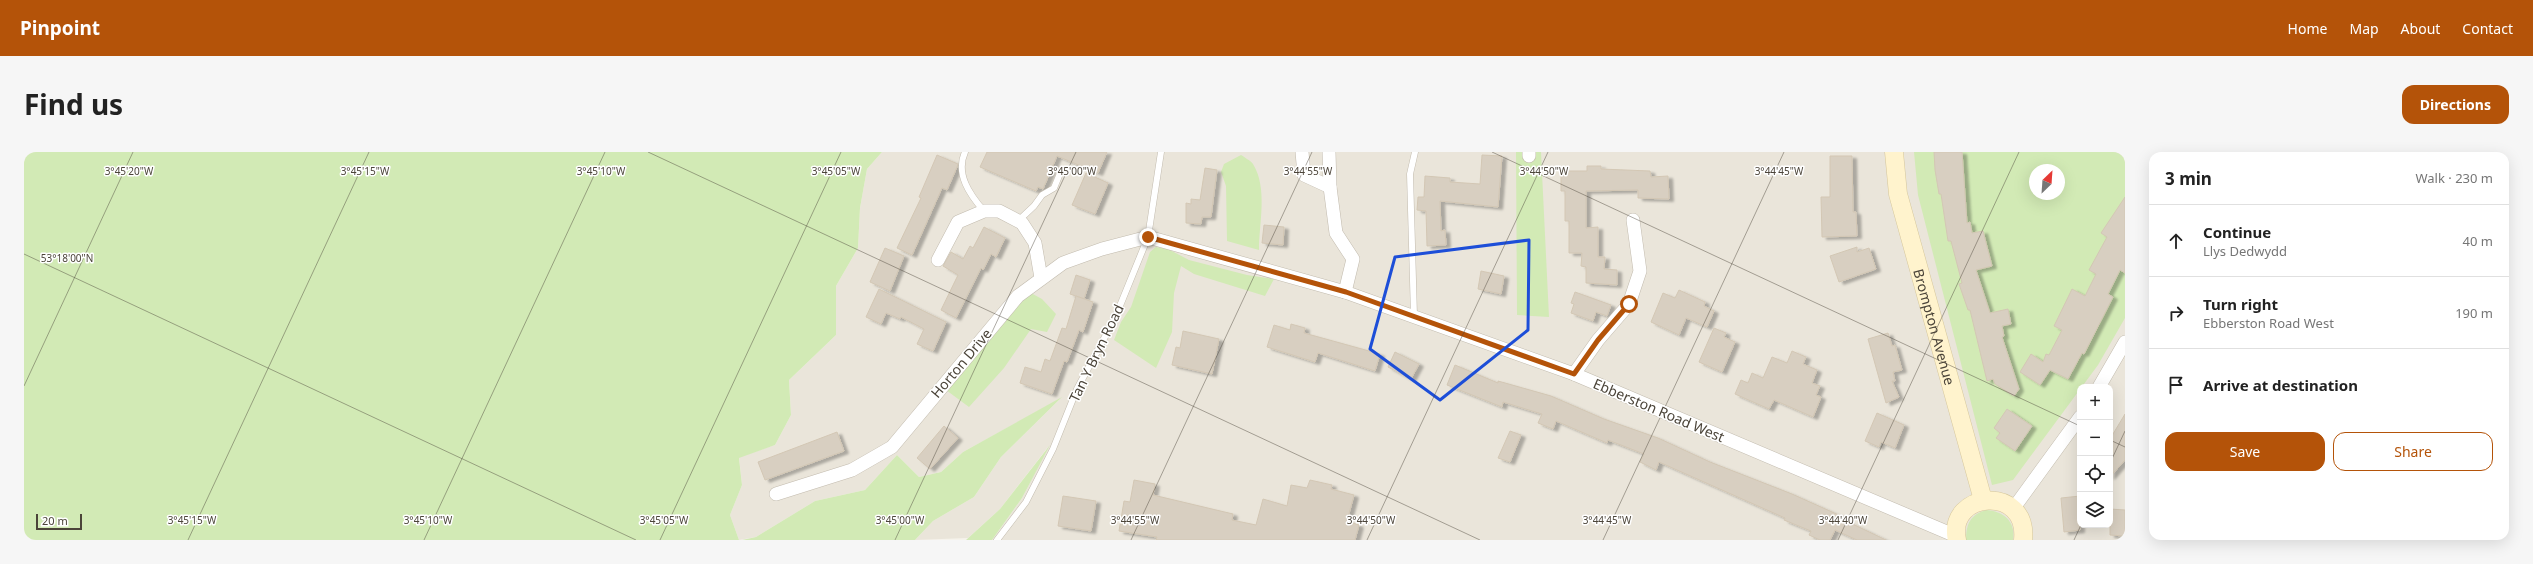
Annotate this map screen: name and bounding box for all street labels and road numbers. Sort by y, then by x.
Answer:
street label: Brompton Avenue [1910,266,1960,387]
street label: Tan Y Bryn Road [1064,301,1128,405]
street label: Horton Drive [926,324,996,402]
street label: Ebberston Road West [1590,374,1728,446]

